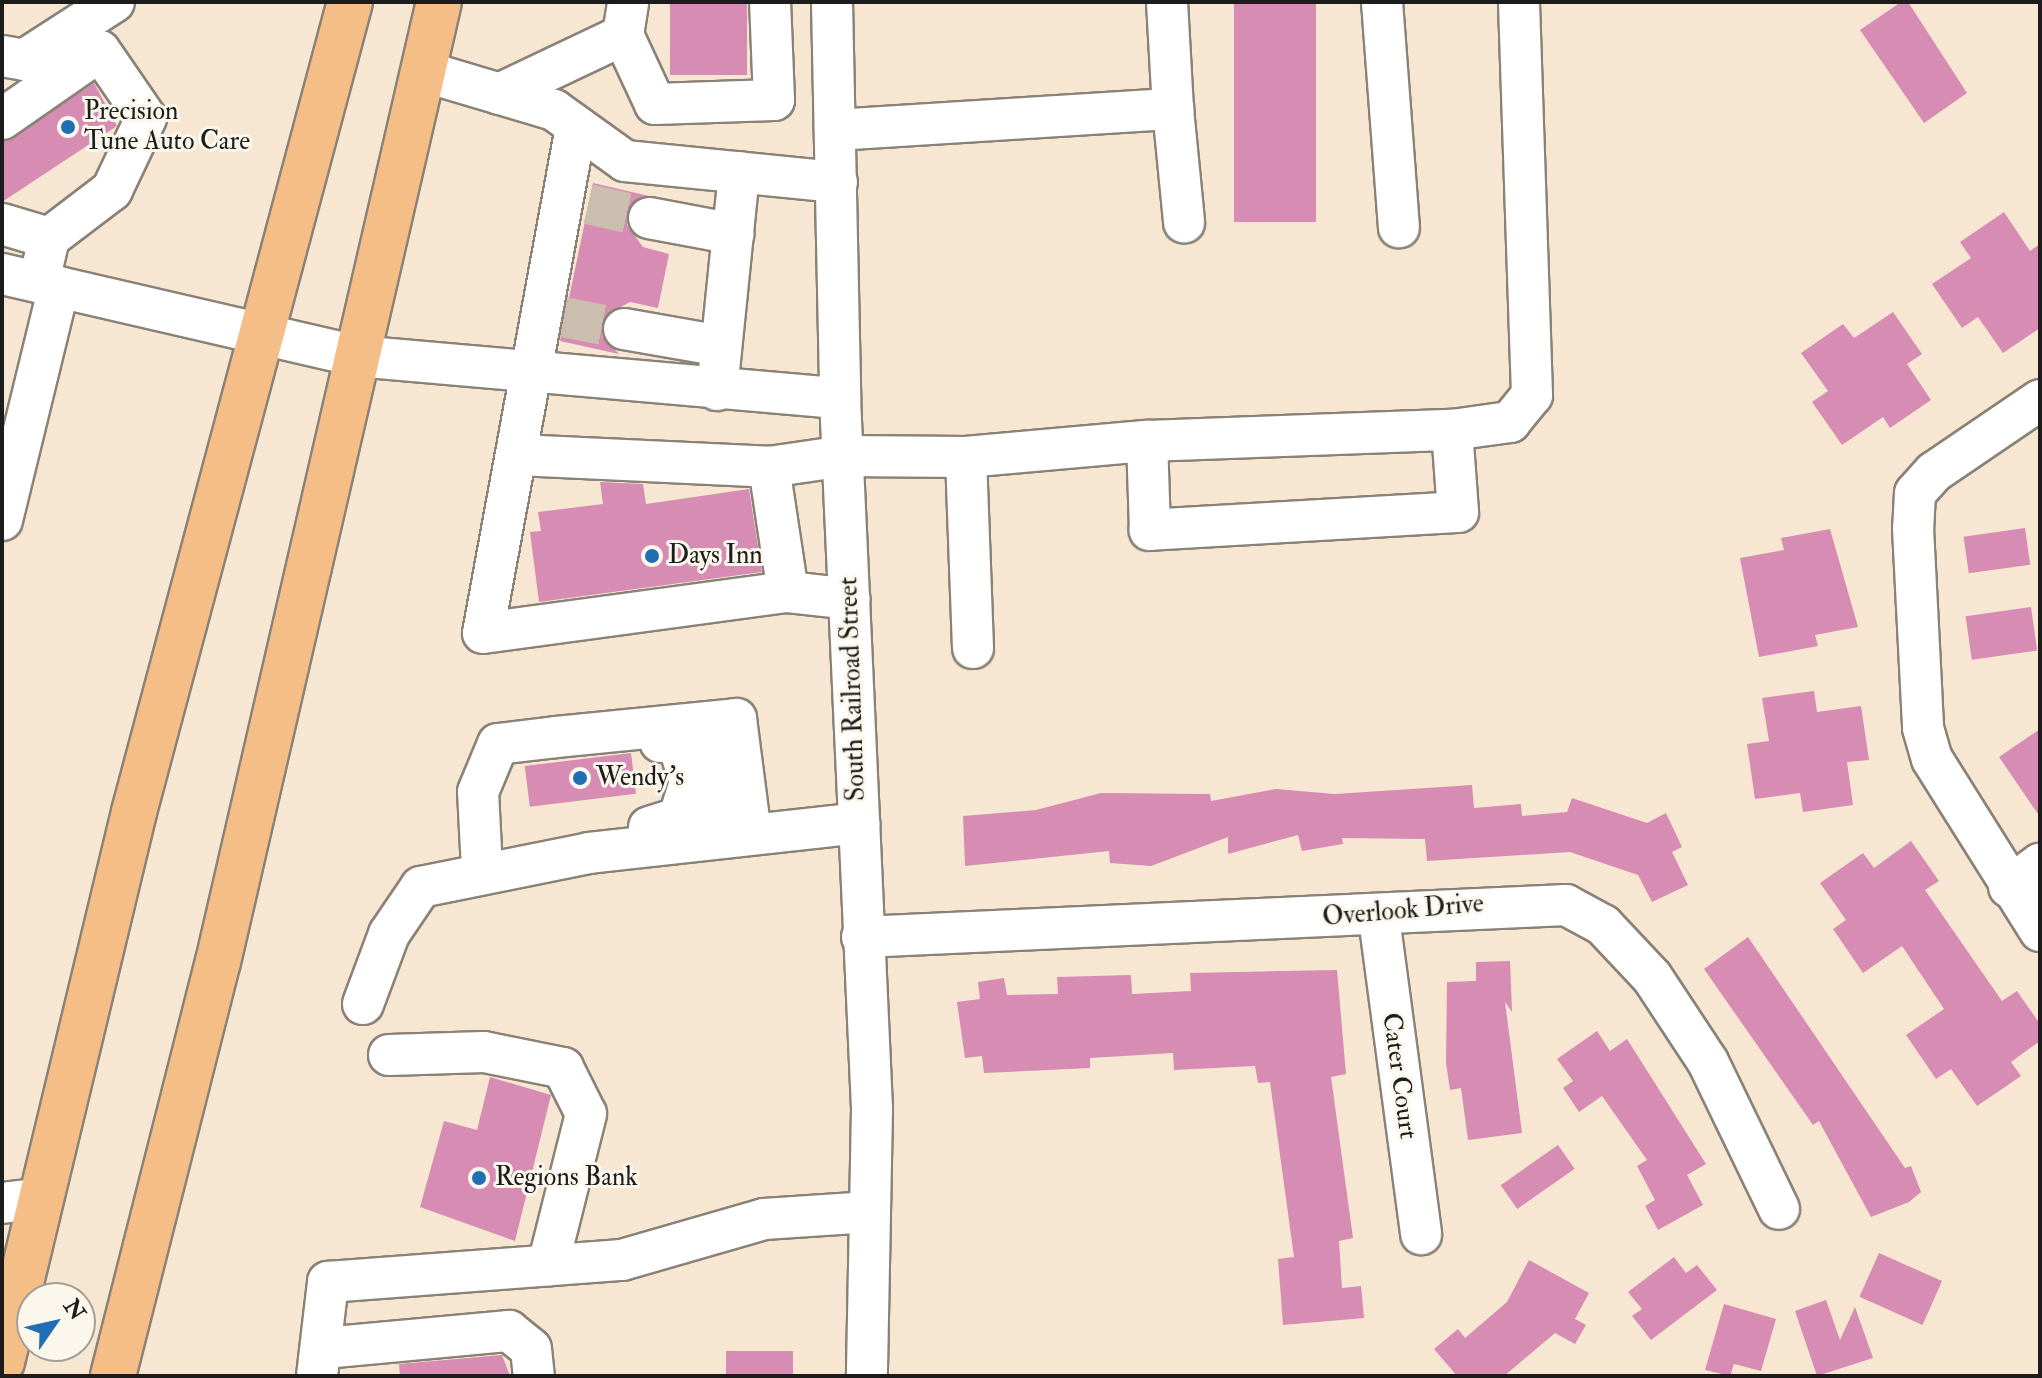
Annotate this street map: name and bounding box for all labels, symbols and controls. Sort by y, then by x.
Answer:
place label: Precision Tune Auto Care [84,96,250,158]
marker: Precision Tune Auto Care [59,118,77,136]
place label: Days Inn [668,540,763,572]
marker: Days Inn [643,547,661,565]
street label: South Railroad Street [833,576,873,802]
place label: Wendy's [596,762,684,794]
marker: Wendy's [571,769,589,787]
street label: Overlook Drive [1321,888,1485,934]
street label: Cater Court [1375,1011,1423,1141]
place label: Regions Bank [495,1162,638,1194]
marker: Regions Bank [470,1169,488,1187]
north arrow [16,1282,96,1362]
text: N [57,1294,91,1326]

